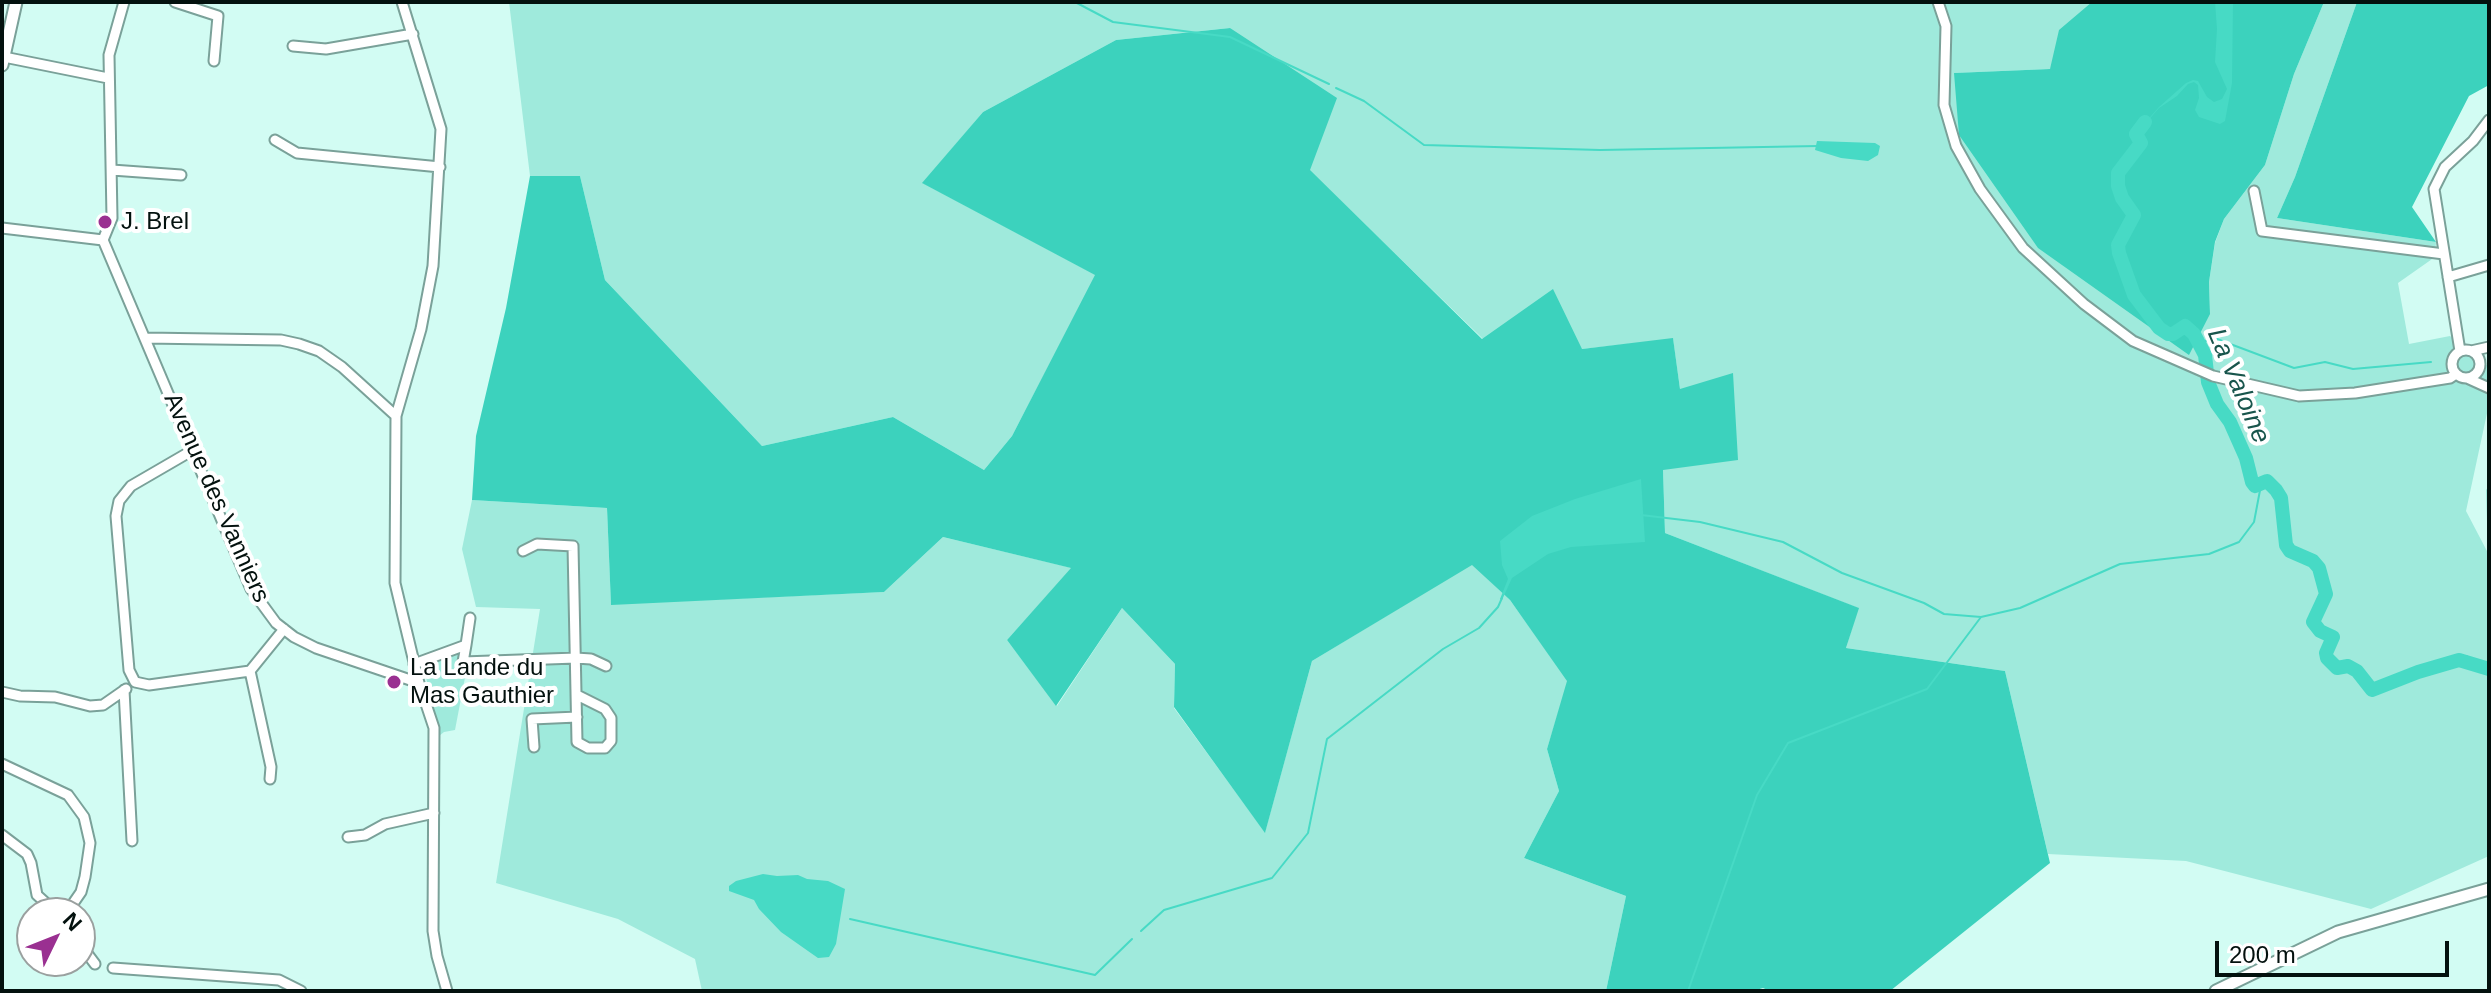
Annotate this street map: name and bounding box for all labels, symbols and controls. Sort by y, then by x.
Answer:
place label: J. Brel [121,208,189,236]
marker: J. Brel [96,213,114,231]
water label: La Valoine [2200,324,2276,448]
street label: Avenue des Vanniers [157,389,275,607]
place label: La Lande du Mas Gauthier [410,654,554,710]
marker: La Lande du Mas Gauthier [385,673,403,691]
north arrow [16,897,96,977]
text: N [58,907,87,936]
scale bar [2219,925,2453,975]
text: 200 m [2229,941,2296,968]

